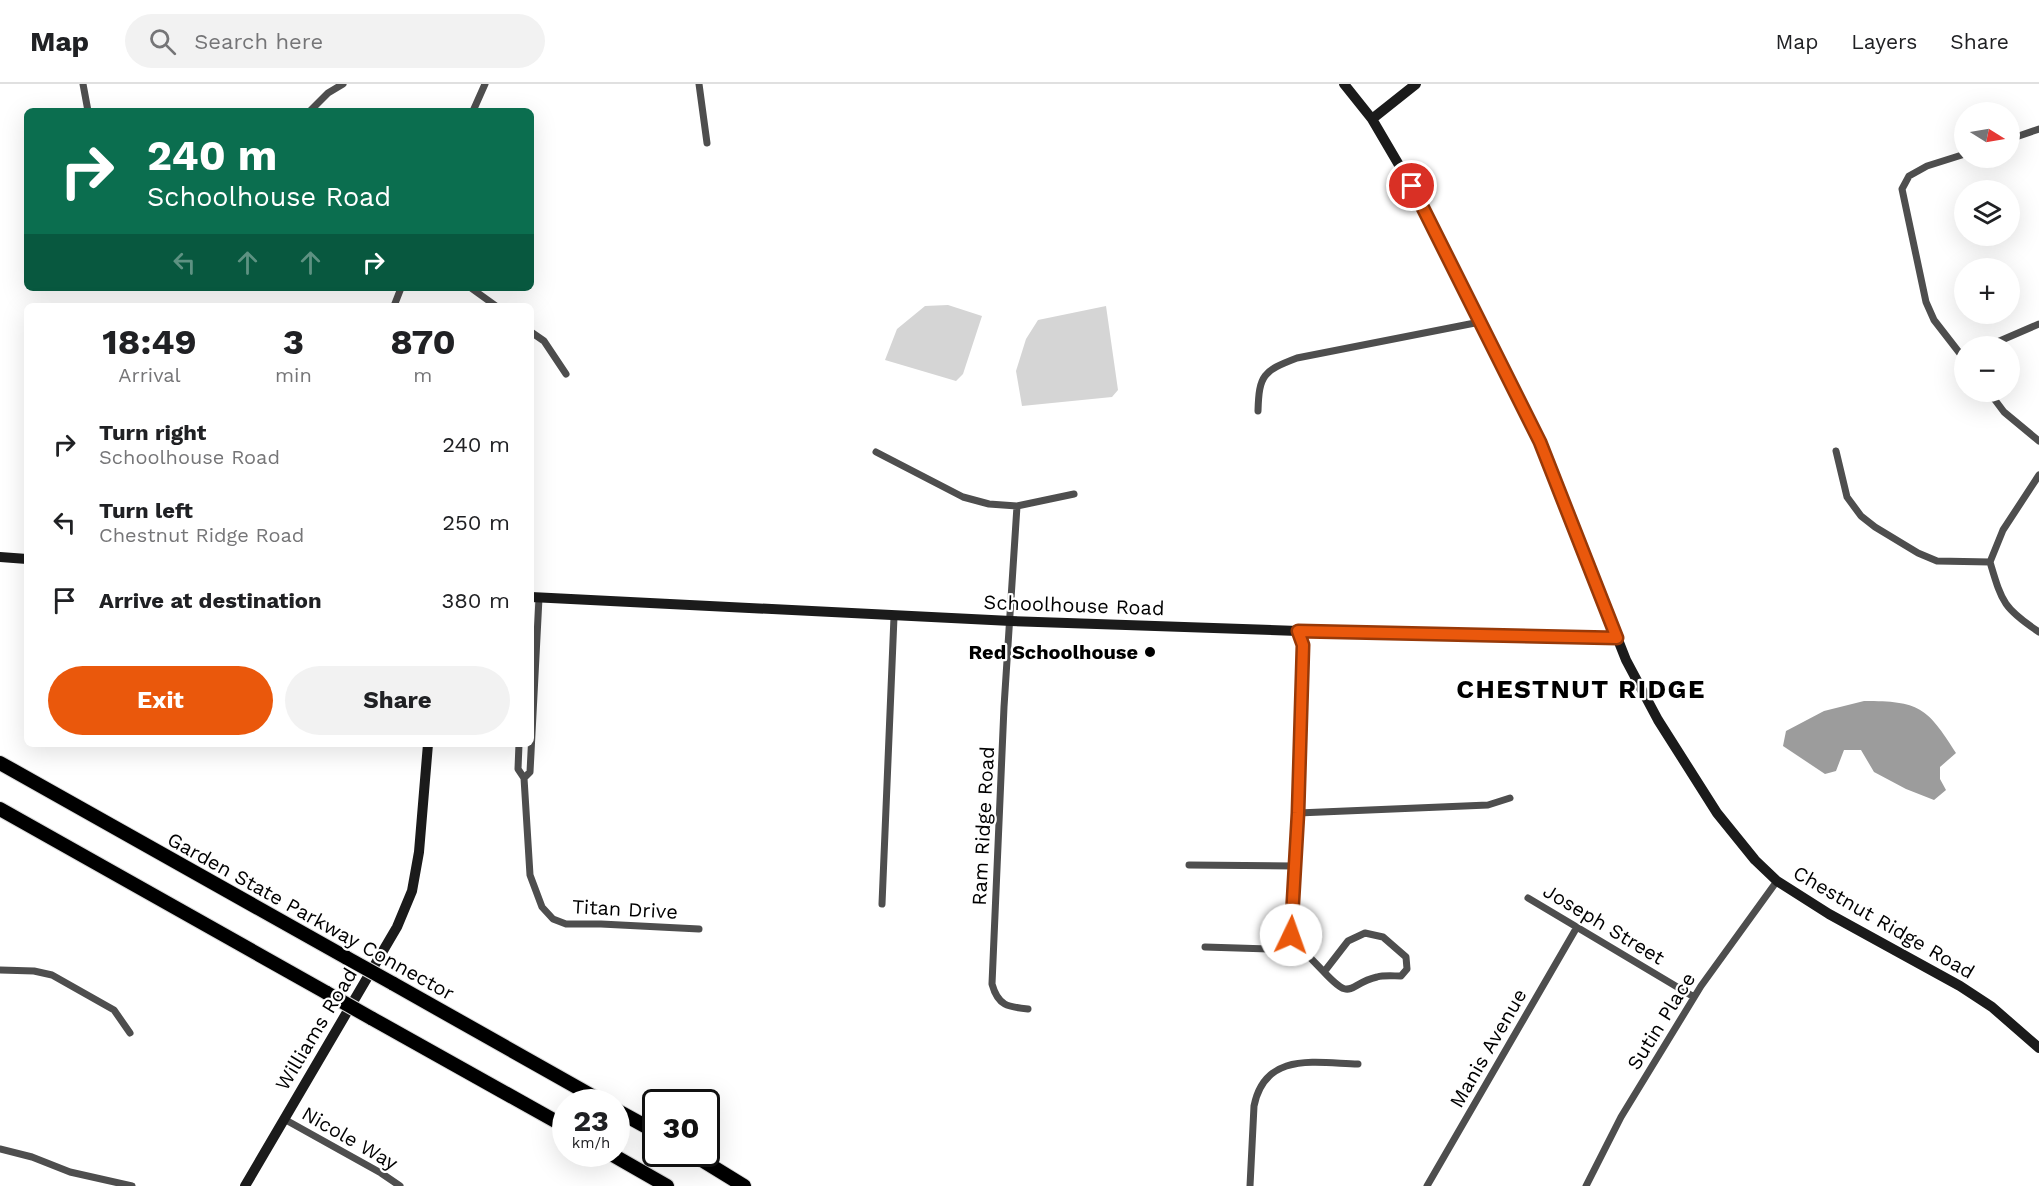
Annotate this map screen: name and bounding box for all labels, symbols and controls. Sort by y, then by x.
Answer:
search box [125,14,545,68]
text: Map [30,25,89,58]
icon: search [146,25,179,58]
text: Search here [194,29,323,54]
text: Map [1775,29,1818,54]
text: Layers [1851,29,1917,54]
text: Share [1950,29,2009,54]
north arrow [1954,102,2020,168]
map controls [1954,102,2020,402]
text: 240 m [147,131,277,180]
icon: right [48,132,126,210]
pin [1386,160,1437,211]
icon: arrive [1395,169,1428,202]
button: layers [1954,180,2020,246]
text: Schoolhouse Road [147,181,391,213]
icon: left [168,246,201,279]
icon: ahead [231,246,264,279]
icon: ahead [294,246,327,279]
icon: right [357,246,390,279]
button: + [1954,258,2020,324]
text: 18:49 [102,321,197,363]
text: 3 [283,321,304,363]
text: 870 [390,321,456,363]
button: − [1954,336,2020,402]
text: Arrival [118,363,181,387]
text: min [275,363,312,387]
text: m [413,363,432,387]
text: Turn right [99,420,206,445]
icon: right [48,428,81,461]
text: 240 m [442,432,510,457]
text: Schoolhouse Road [99,445,280,469]
text: Turn left [99,498,193,523]
icon: left [48,506,81,539]
text: 250 m [442,510,510,535]
text: Chestnut Ridge Road [99,523,304,547]
icon: arrive [48,584,81,617]
text: Arrive at destination [99,588,322,613]
text: 380 m [441,588,510,613]
street label: Schoolhouse Road [983,590,1165,620]
place label: Red Schoolhouse [968,640,1138,664]
marker: Red Schoolhouse [1143,645,1157,659]
button: Exit [48,666,273,735]
button: Share [285,666,510,735]
district label: CHESTNUT RIDGE [1456,674,1706,704]
street label: Ram Ridge Road [967,746,999,906]
street label: Garden State Parkway Connector [163,827,459,1005]
street label: Chestnut Ridge Road [1789,860,1979,984]
street label: Joseph Street [1539,878,1670,970]
street label: Titan Drive [572,894,678,924]
position arrow [1259,903,1323,967]
street label: Williams Road [270,963,362,1095]
street label: Sutin Place [1622,968,1700,1074]
street label: Manis Avenue [1444,984,1532,1112]
speed limit sign: 30 [642,1089,720,1167]
street label: Nicole Way [298,1101,403,1175]
text: 23 [573,1103,609,1138]
text: km/h [572,1134,610,1152]

